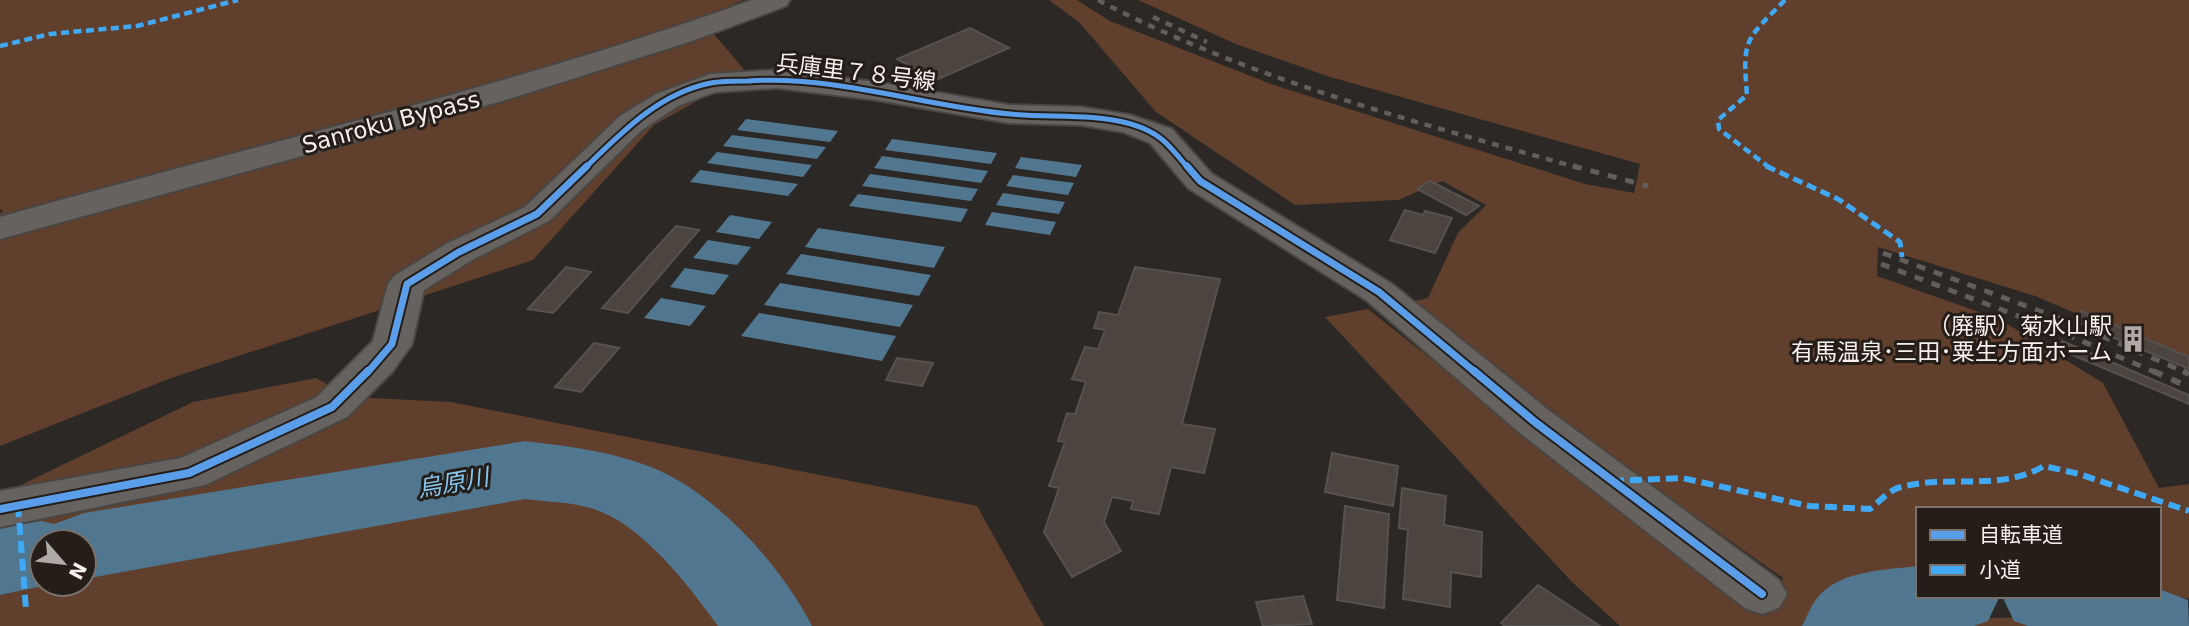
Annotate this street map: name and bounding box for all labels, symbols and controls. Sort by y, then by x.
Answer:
street label: 兵庫里７８号線 [775,49,937,95]
street label: Sanroku Bypass [299,86,483,158]
place label: （廃駅）菊水山駅 有馬温泉･三田･粟生方面ホーム [1791,313,2112,365]
building icon: （廃駅）菊水山駅 有馬温泉･三田･粟生方面ホーム [2118,324,2148,354]
water label: 烏原川 [415,462,494,503]
legend [1916,507,2161,598]
text: 自転車道 [1979,523,2063,547]
north arrow [28,528,98,598]
text: 小道 [1979,558,2021,582]
text: N [65,559,91,583]

